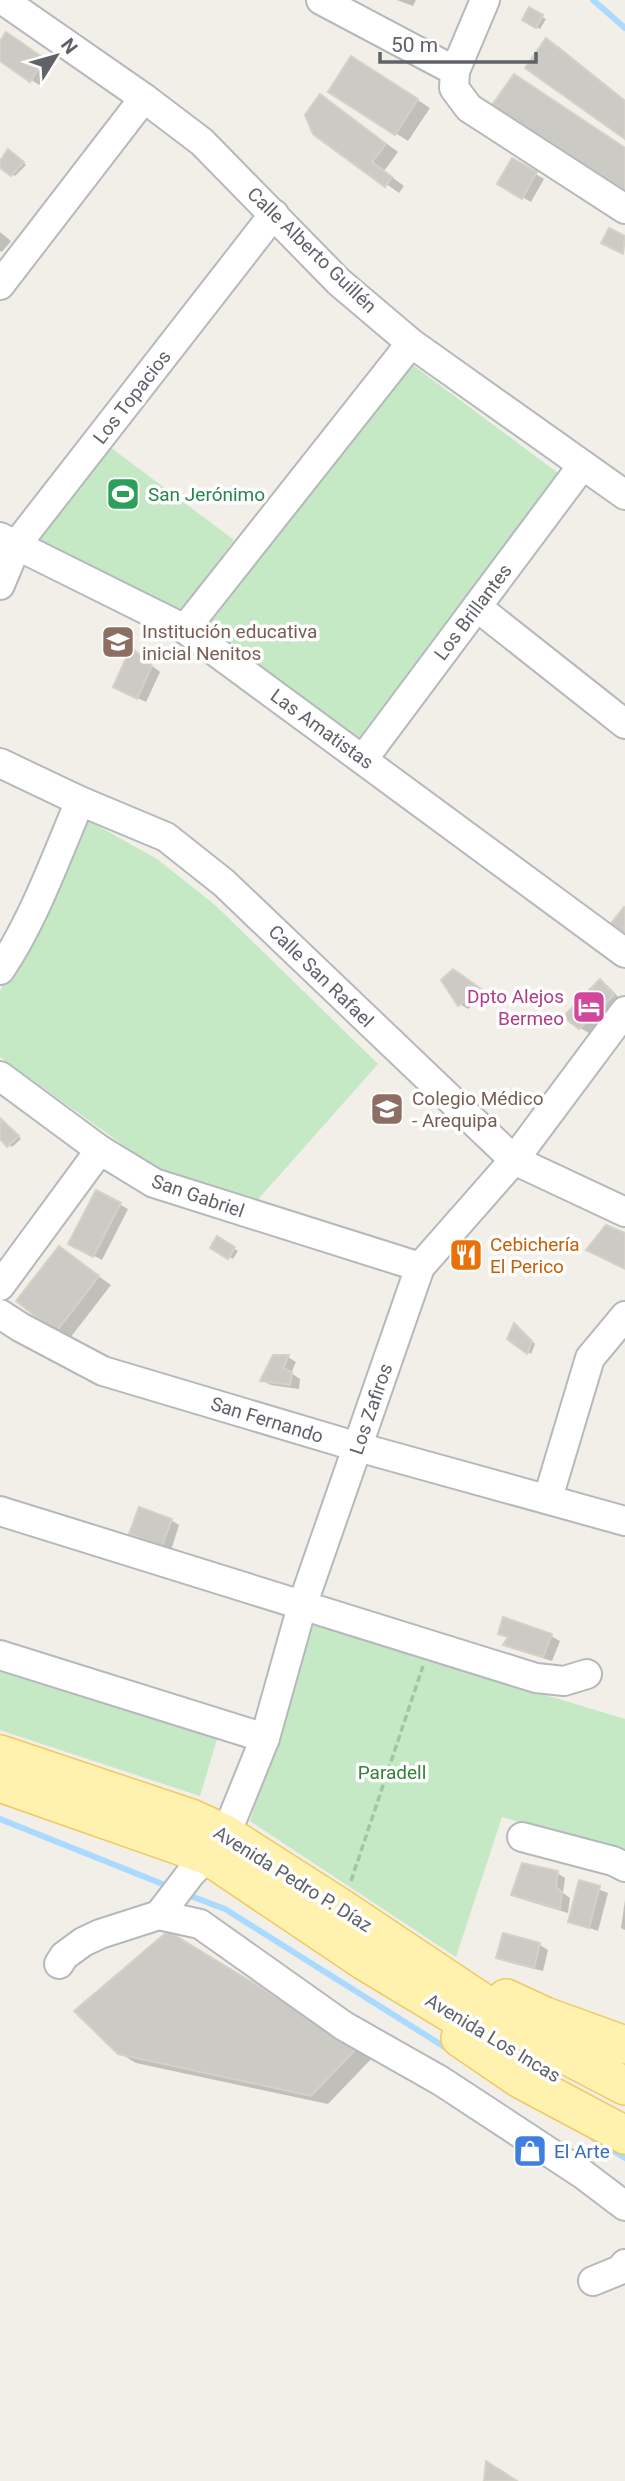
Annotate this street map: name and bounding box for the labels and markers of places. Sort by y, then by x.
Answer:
sports icon: San Jerónimo [104,475,142,513]
place label: San Jerónimo [148,483,265,506]
place label: Institución educativa inicial Nenitos [142,620,317,665]
school or university icon: Institución educativa inicial Nenitos [99,623,137,661]
place label: Dpto Alejos Bermeo [467,985,564,1030]
hotel icon: Dpto Alejos Bermeo [570,988,608,1026]
place label: Colegio Médico - Arequipa [412,1087,544,1132]
school or university icon: Colegio Médico - Arequipa [368,1090,406,1128]
place label: Cebichería El Perico [490,1233,580,1278]
restaurant icon: Cebichería El Perico [447,1236,485,1274]
shop icon: El Arte [511,2132,549,2170]
place label: El Arte [554,2140,610,2163]

